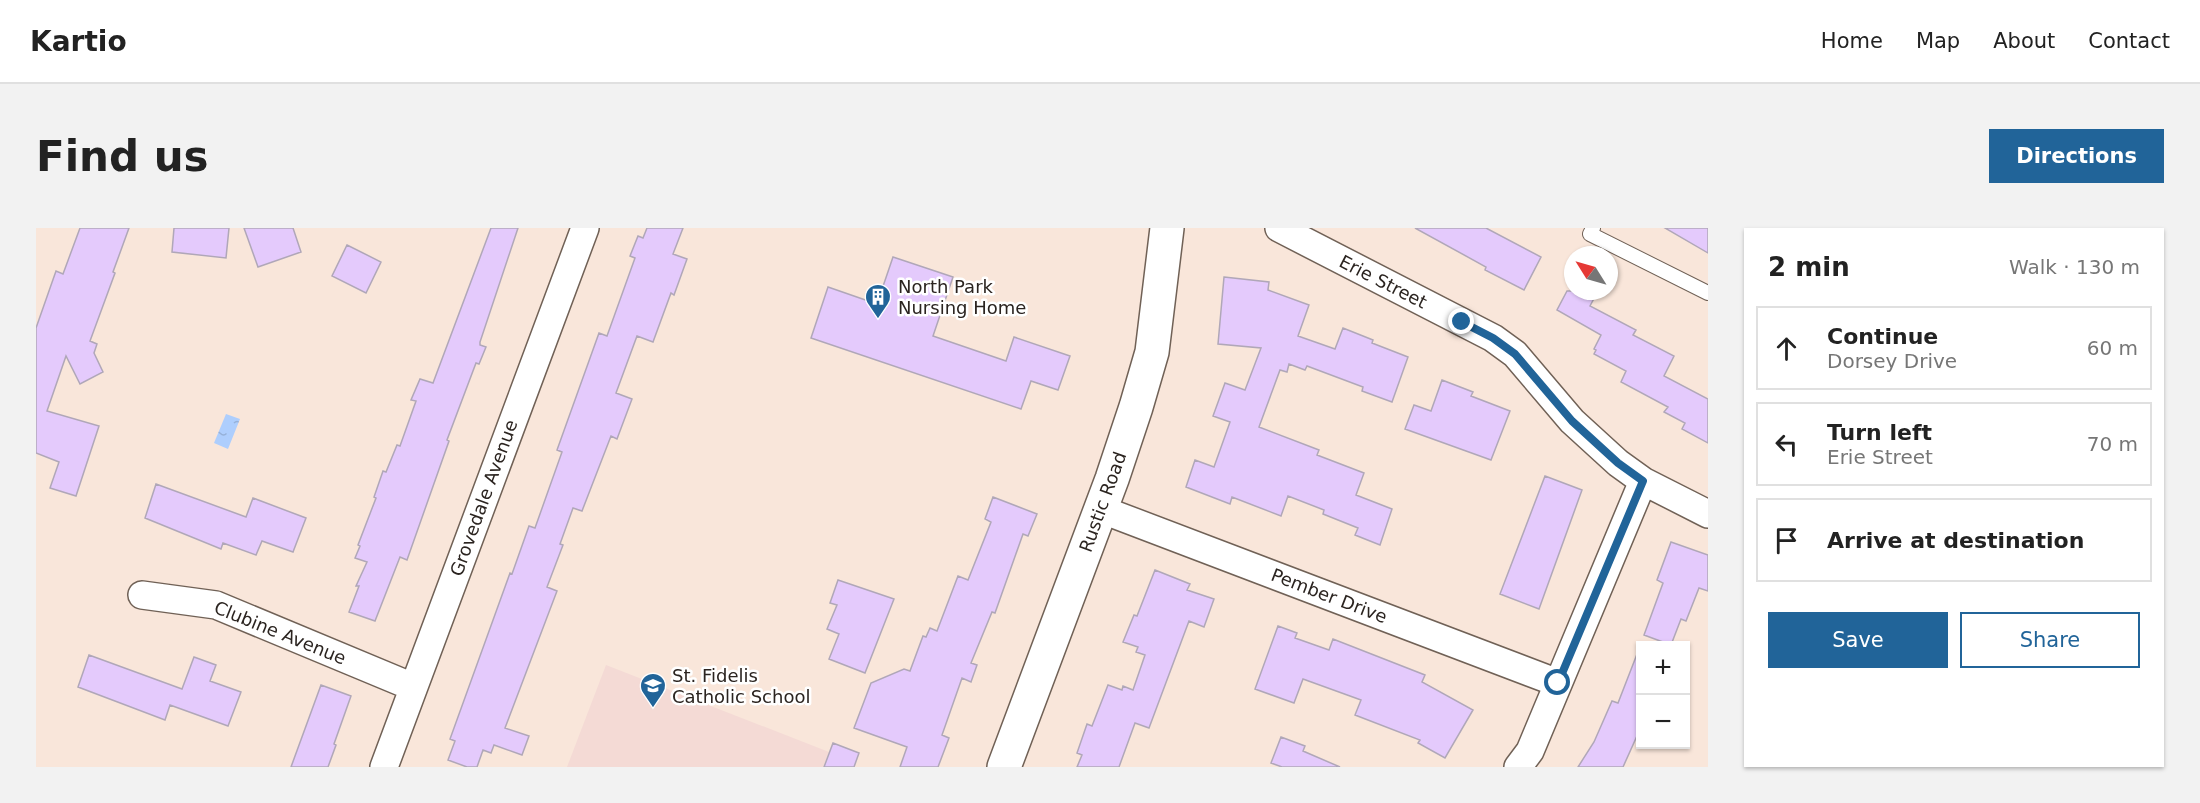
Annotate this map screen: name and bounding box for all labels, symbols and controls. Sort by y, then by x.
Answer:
text: Kartio [30,25,127,58]
text: Home [1821,29,1883,53]
text: Map [1916,29,1960,53]
text: About [1993,29,2055,53]
text: Contact [2088,29,2170,53]
button: Directions [1989,129,2164,183]
text: Find us [36,132,209,181]
north arrow [1564,246,1618,300]
street label: Erie Street [1336,251,1430,313]
text: 2 min [1768,252,1850,282]
text: Walk · 130 m [2009,255,2140,279]
place label: North Park Nursing Home [898,276,1026,318]
building icon: North Park Nursing Home [863,282,893,320]
route end [1448,308,1474,334]
text: Continue [1827,324,1938,349]
icon: ahead [1770,332,1803,365]
text: 60 m [2087,336,2138,360]
text: Dorsey Drive [1827,349,1957,373]
street label: Grovedale Avenue [445,417,522,579]
text: Turn left [1827,420,1932,445]
icon: left [1770,428,1803,461]
text: 70 m [2087,432,2138,456]
text: Erie Street [1827,445,1933,469]
street label: Rustic Road [1075,449,1130,555]
icon: arrive [1770,524,1803,557]
text: Arrive at destination [1827,528,2084,553]
street label: Pember Drive [1268,564,1390,627]
street label: Clubine Avenue [211,596,349,669]
button: Save [1768,612,1948,668]
button: Share [1960,612,2140,668]
map controls [1636,641,1690,749]
button: + [1636,641,1690,695]
place label: St. Fidelis Catholic School [672,665,810,707]
route start [1544,669,1570,695]
school or university icon: St. Fidelis Catholic School [638,671,668,709]
button: − [1636,695,1690,749]

